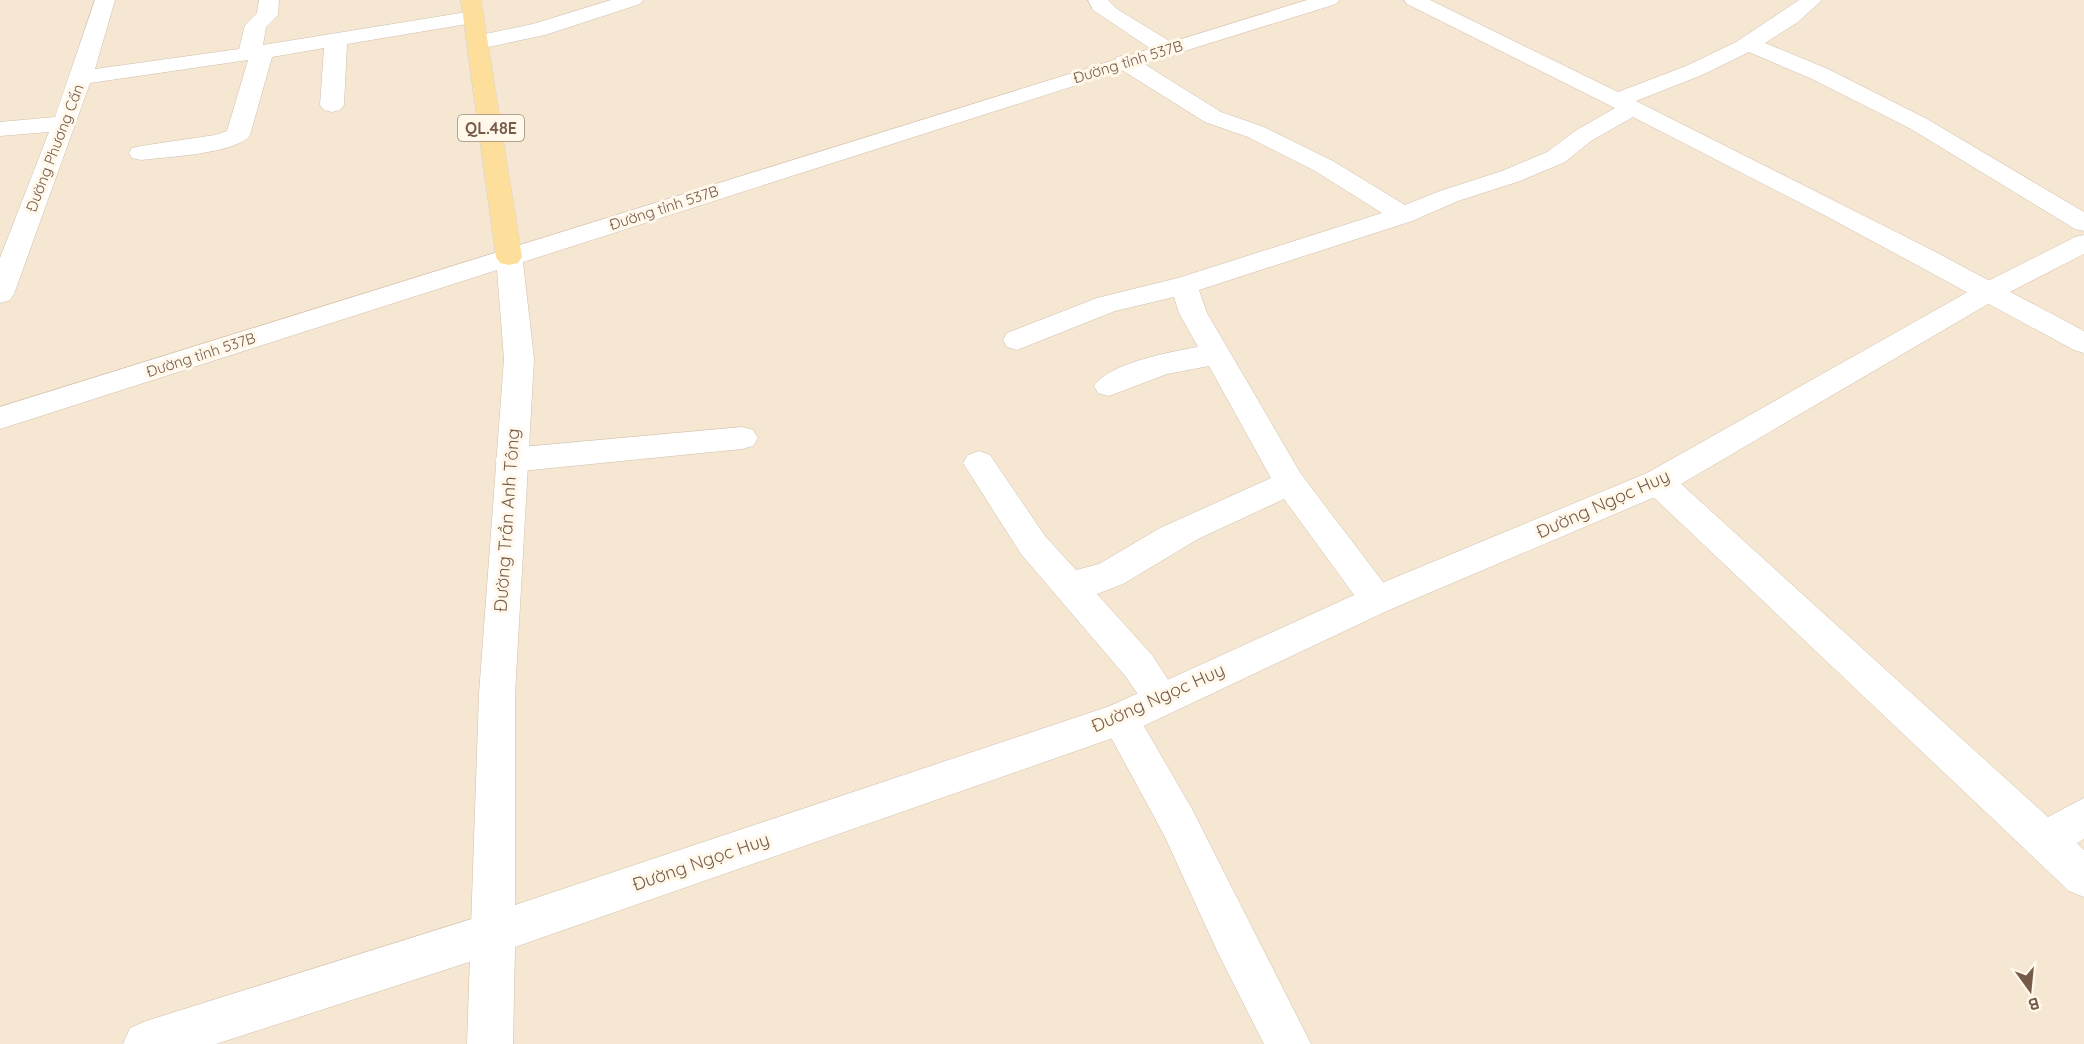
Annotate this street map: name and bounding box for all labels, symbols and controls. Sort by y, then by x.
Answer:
street label: Đường tỉnh 537B [1071,36,1185,87]
street label: Đường Phương Cấn [21,81,88,214]
road number: QL.48E [458,115,524,141]
street label: Đường tỉnh 537B [607,181,721,234]
street label: Đường tỉnh 537B [144,328,258,381]
street label: Đường Trần Anh Tông [489,427,524,612]
street label: Đường Ngọc Huy [1533,464,1673,543]
street label: Đường Ngọc Huy [1088,658,1228,737]
street label: Đường Ngọc Huy [629,827,772,896]
north arrow [2000,960,2060,1020]
text: B [2026,993,2042,1016]

